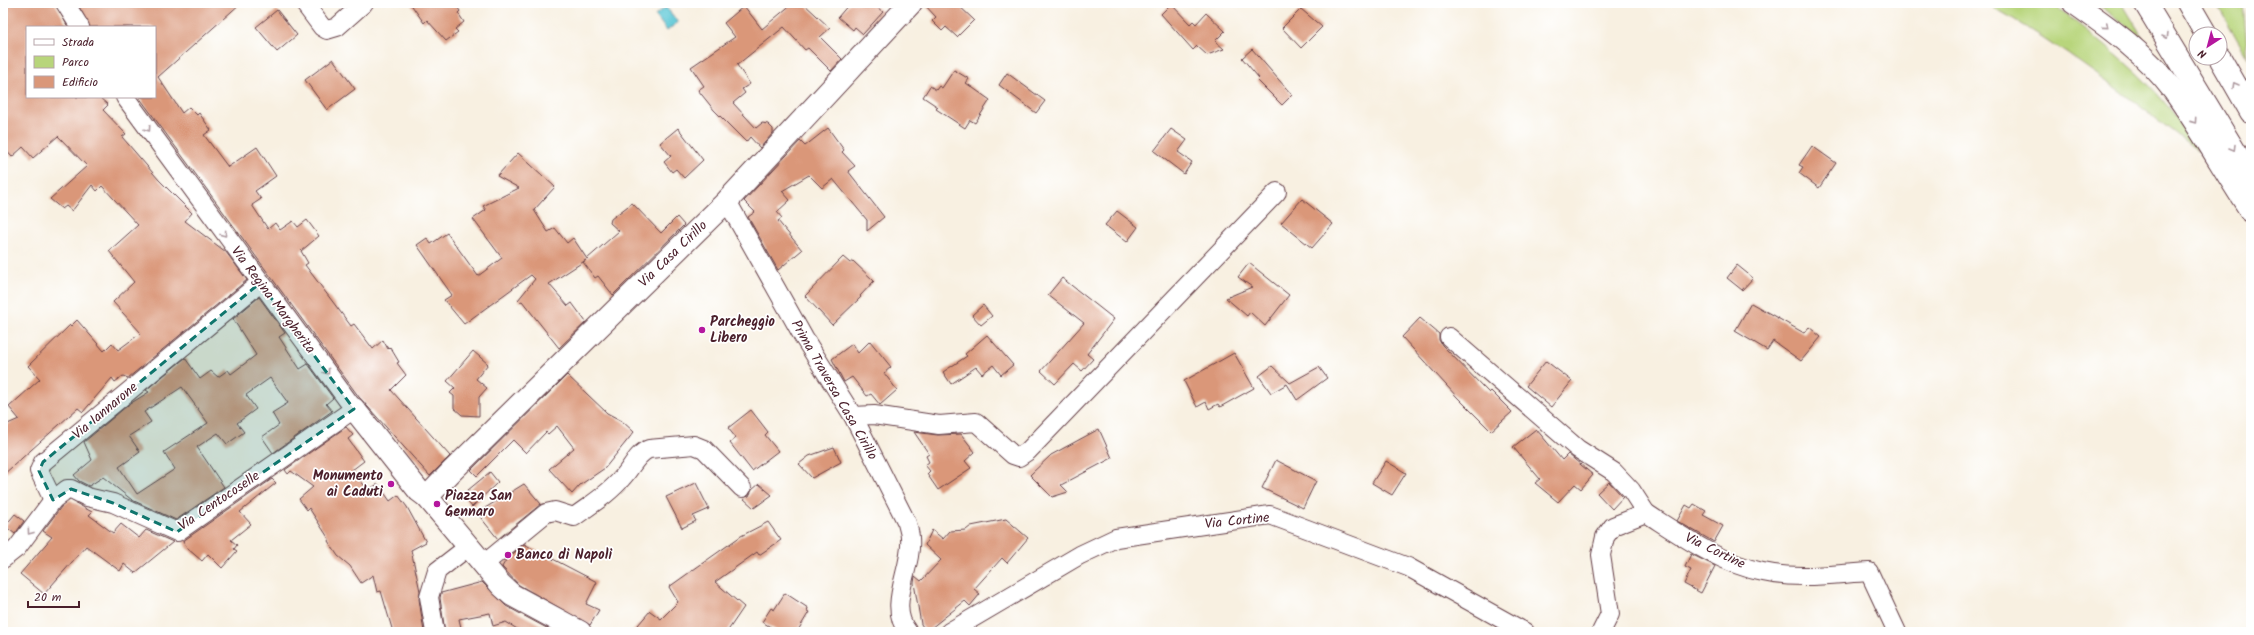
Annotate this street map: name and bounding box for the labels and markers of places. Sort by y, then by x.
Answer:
place label: Parcheggio Libero [710,311,776,349]
marker: Parcheggio Libero [697,325,707,335]
place label: Monumento ai Caduti [313,465,384,503]
marker: Monumento ai Caduti [386,479,396,489]
place label: Piazza San Gennaro [445,485,512,523]
marker: Piazza San Gennaro [432,499,442,509]
place label: Banco di Napoli [516,544,612,566]
marker: Banco di Napoli [503,550,513,560]

